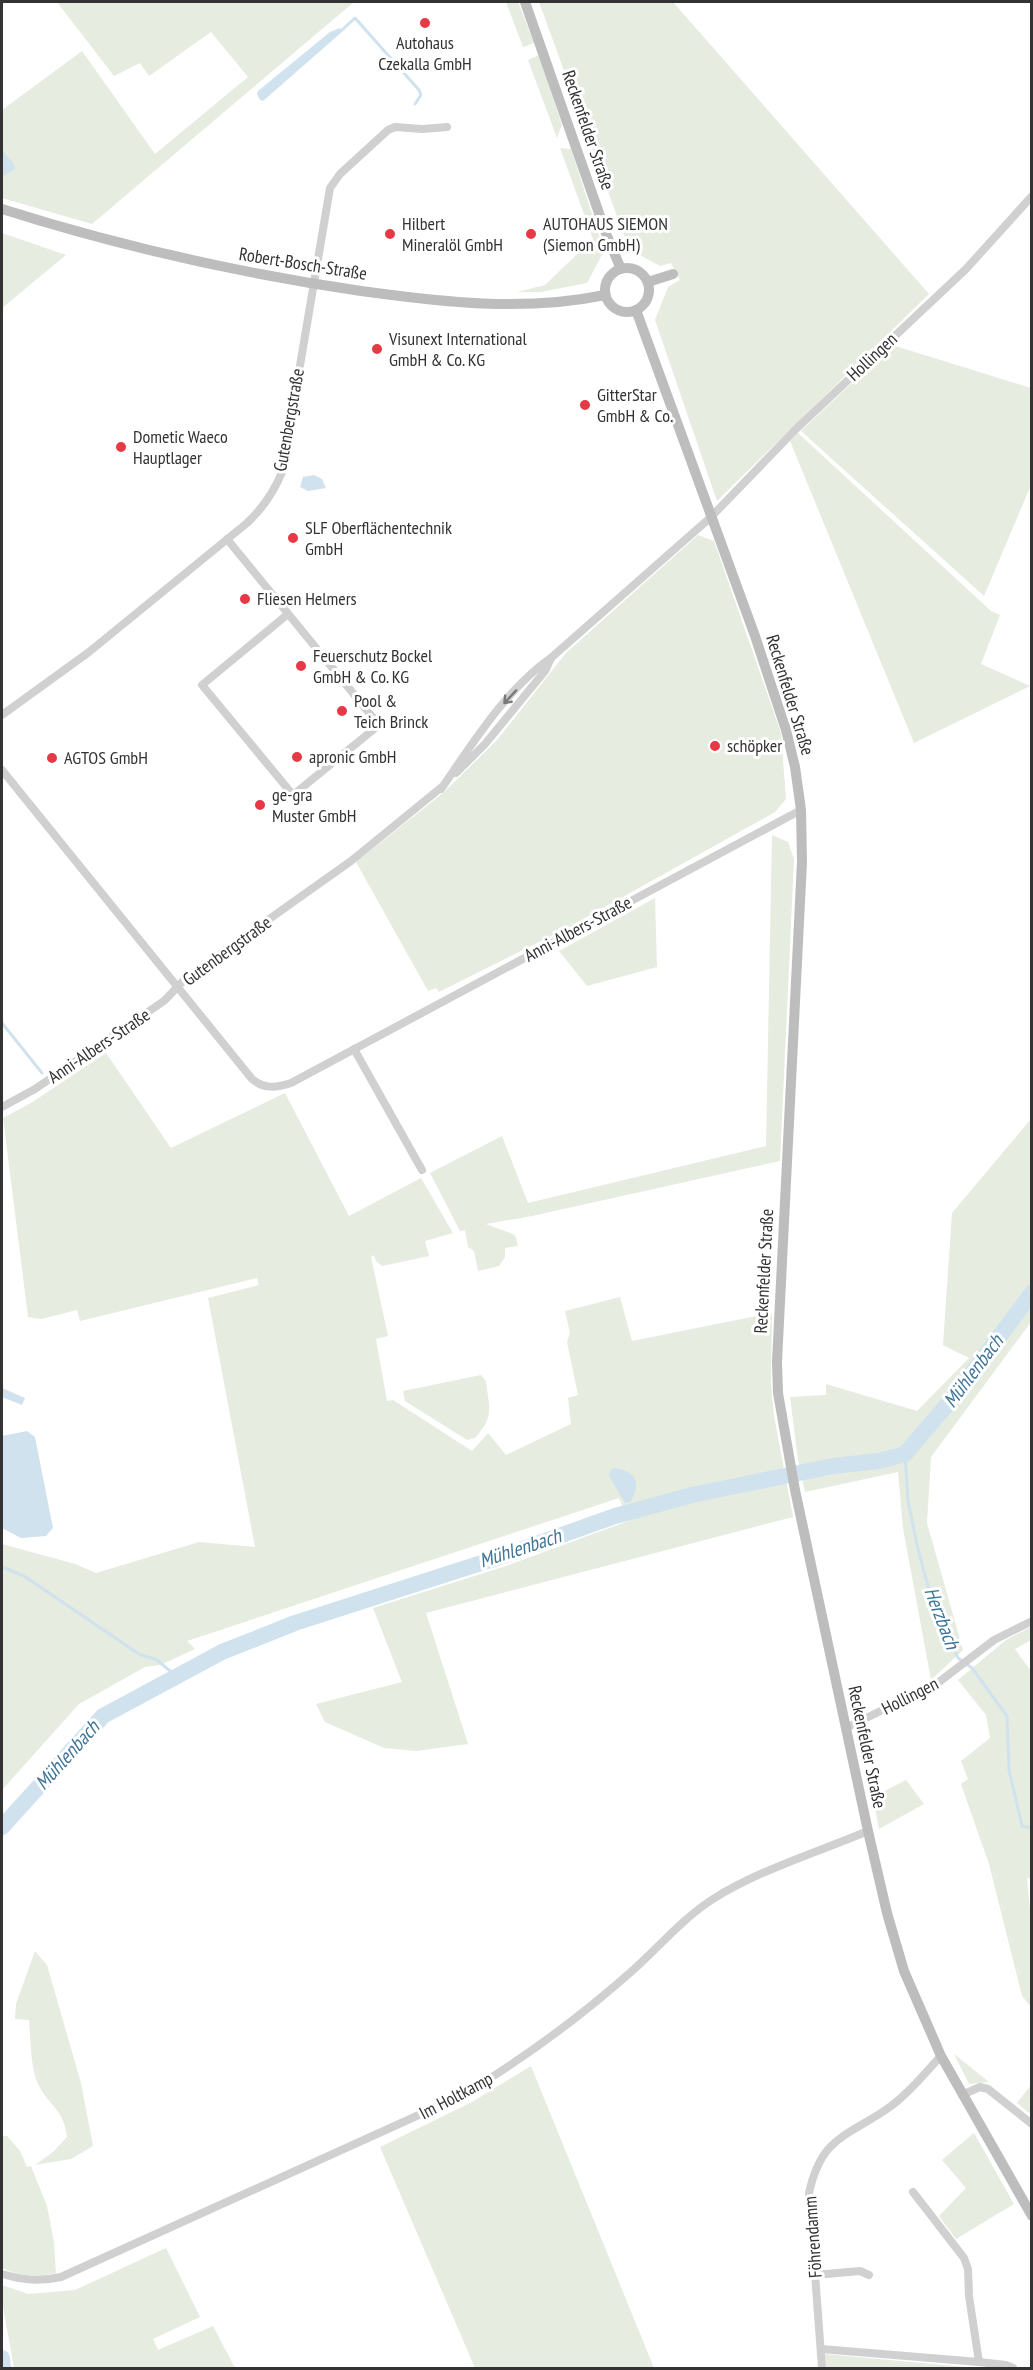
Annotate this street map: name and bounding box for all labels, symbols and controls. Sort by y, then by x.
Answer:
marker: Autohaus Czekalla GmbH [418,16,432,30]
place label: Autohaus Czekalla GmbH [378,31,472,75]
street label: Reckenfelder Straße [557,67,620,193]
place label: Hilbert Mineralöl GmbH [402,212,503,256]
place label: AUTOHAUS SIEMON (Siemon GmbH) [543,212,668,256]
marker: Hilbert Mineralöl GmbH [383,227,397,241]
marker: AUTOHAUS SIEMON (Siemon GmbH) [524,227,538,241]
street label: Robert-Bosch-Straße [238,242,369,285]
place label: Visunext International GmbH & Co. KG [388,327,527,371]
street label: Hollingen [842,328,902,386]
marker: Visunext International GmbH & Co. KG [370,342,384,356]
street label: Gutenbergstraße [268,367,309,473]
place label: GitterStar GmbH & Co. [597,383,673,427]
marker: GitterStar GmbH & Co. [578,398,592,412]
place label: Dometic Waeco Hauptlager [133,425,228,469]
marker: Dometic Waeco Hauptlager [114,440,128,454]
place label: SLF Oberflächentechnik GmbH [305,516,452,560]
marker: SLF Oberflächentechnik GmbH [286,531,300,545]
place label: Fliesen Helmers [257,587,357,610]
marker: Fliesen Helmers [238,592,252,606]
street label: Reckenfelder Straße [761,632,820,758]
place label: Feuerschutz Bockel GmbH & Co. KG [313,644,433,688]
marker: Feuerschutz Bockel GmbH & Co. KG [294,659,308,673]
place label: Pool & Teich Brinck [354,689,428,733]
one-way arrow [503,689,517,704]
marker: Pool & Teich Brinck [335,704,349,718]
place label: schöpker [727,734,782,757]
marker: schöpker [708,739,722,753]
place label: apronic GmbH [309,745,396,768]
place label: AGTOS GmbH [64,746,148,769]
marker: apronic GmbH [290,750,304,764]
marker: AGTOS GmbH [45,751,59,765]
place label: ge-gra Muster GmbH [272,783,356,827]
marker: ge-gra Muster GmbH [253,798,267,812]
street label: Anni-Albers-Straße [520,891,636,967]
street label: Gutenbergstraße [178,911,276,991]
street label: Anni-Albers-Straße [43,1003,154,1088]
street label: Reckenfelder Straße [749,1208,778,1334]
water label: Mühlenbach [937,1328,1010,1413]
water label: Mühlenbach [476,1522,565,1573]
water label: Herzbach [918,1583,966,1654]
street label: Hollingen [877,1672,942,1720]
street label: Reckenfelder Straße [843,1683,892,1810]
water label: Mühlenbach [29,1714,106,1795]
street label: Im Holtkamp [415,2067,497,2124]
street label: Föhrendamm [798,2195,827,2279]

